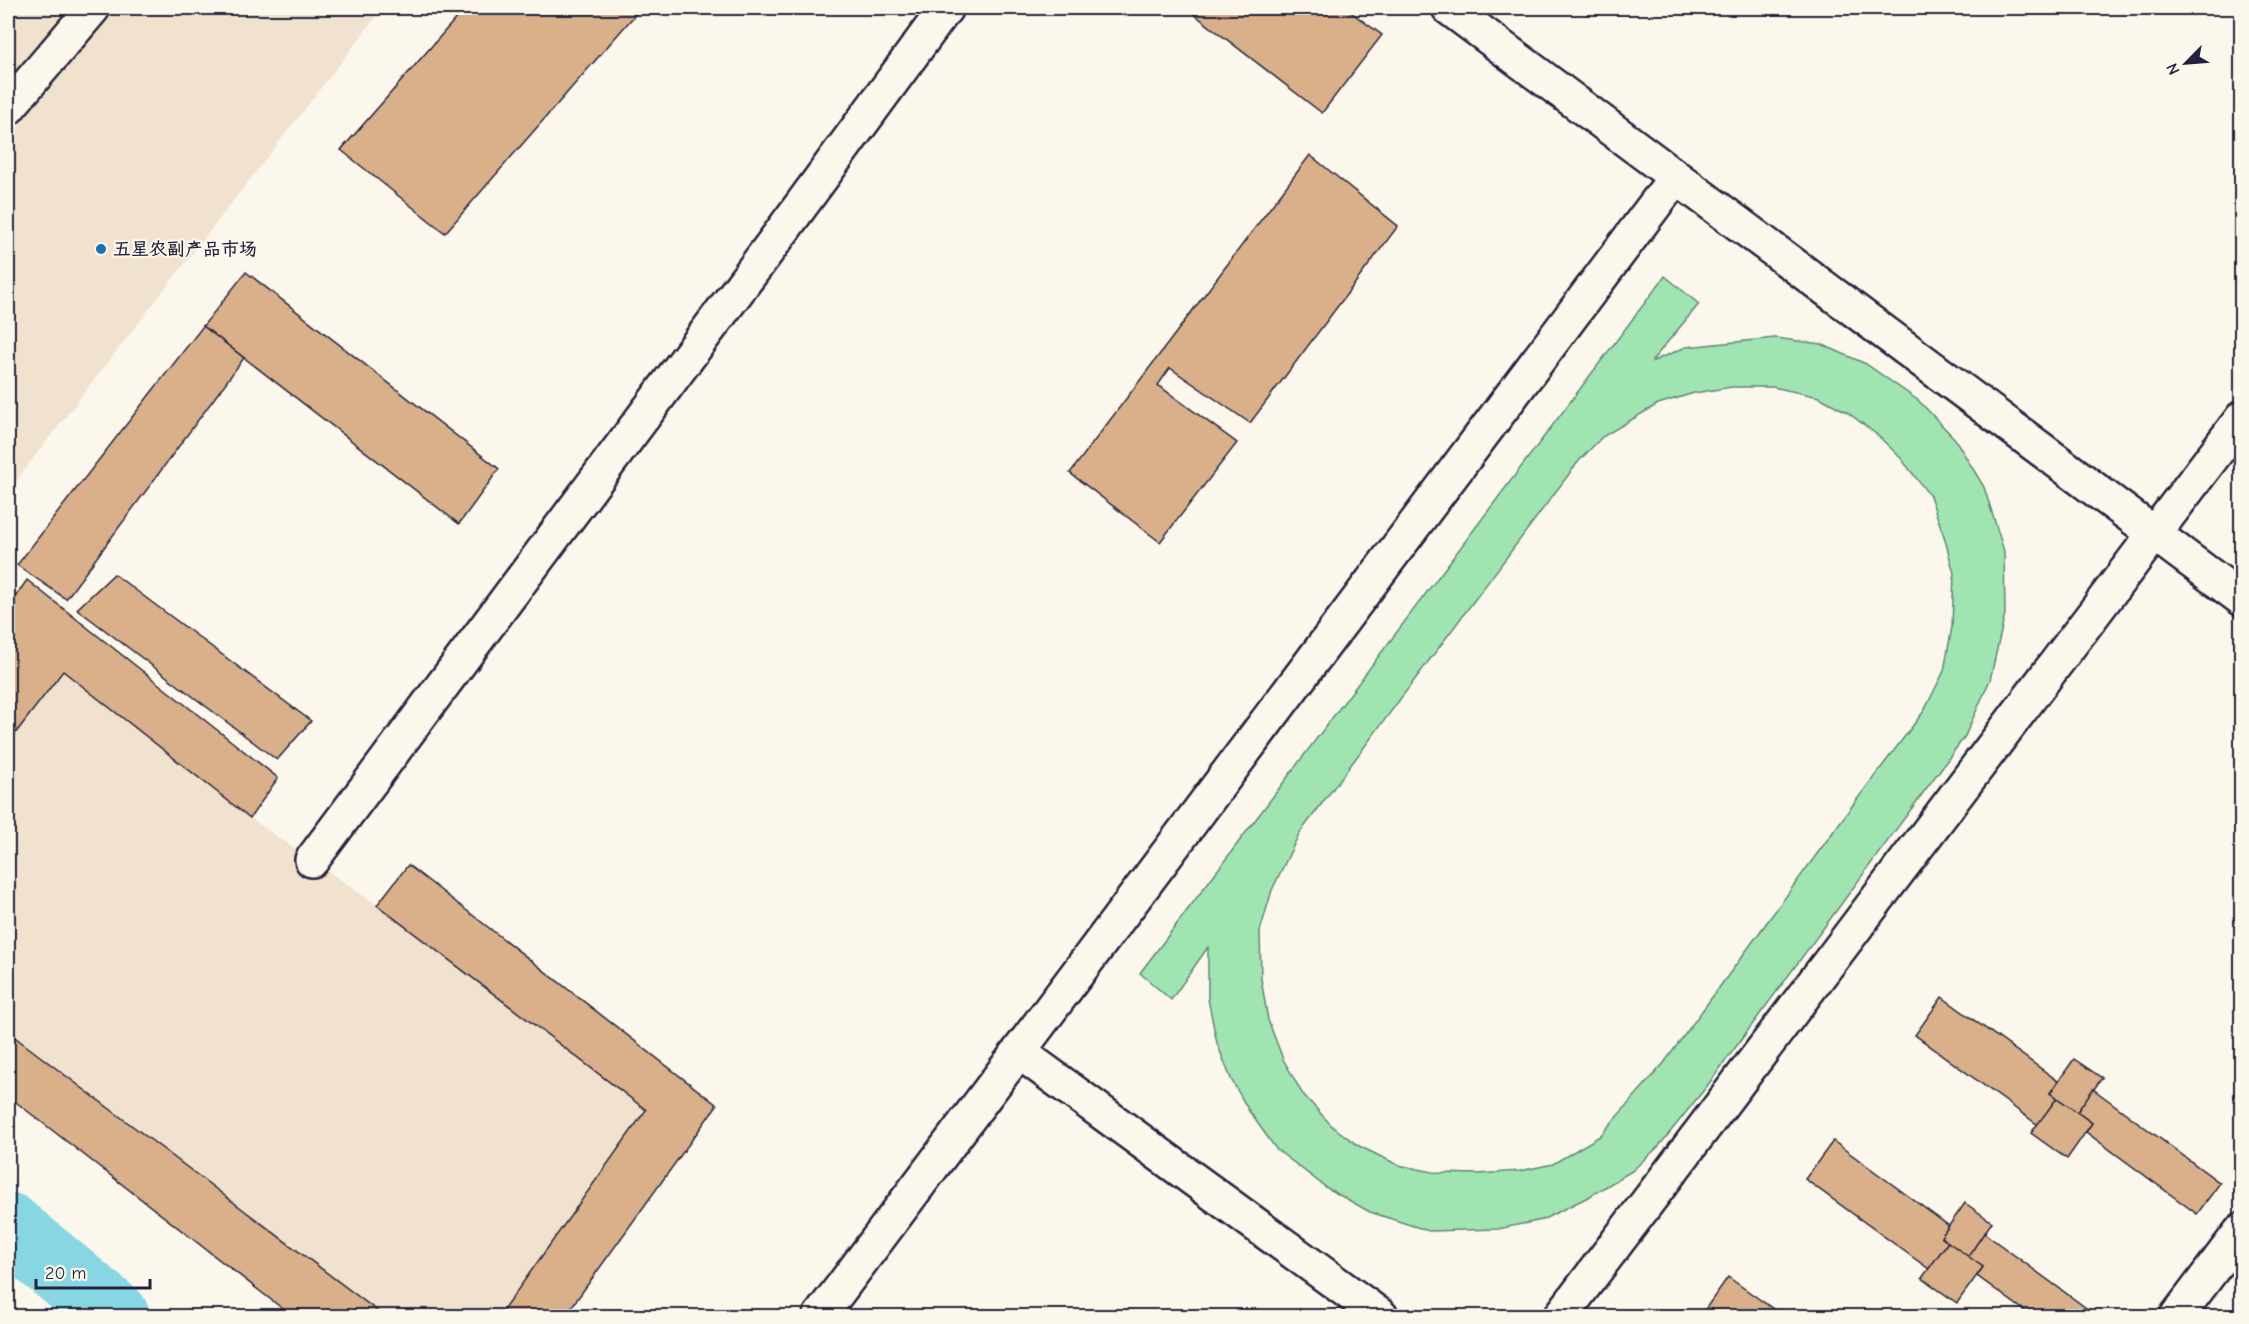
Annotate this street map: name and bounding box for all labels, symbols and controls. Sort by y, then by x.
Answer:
north arrow [2156,33,2216,93]
text: N [2163,60,2184,77]
place label: 五星农副产品市场 [113,239,257,260]
marker: 五星农副产品市场 [94,242,108,256]
scale bar [36,1252,150,1290]
text: 20 m [45,1263,86,1284]

